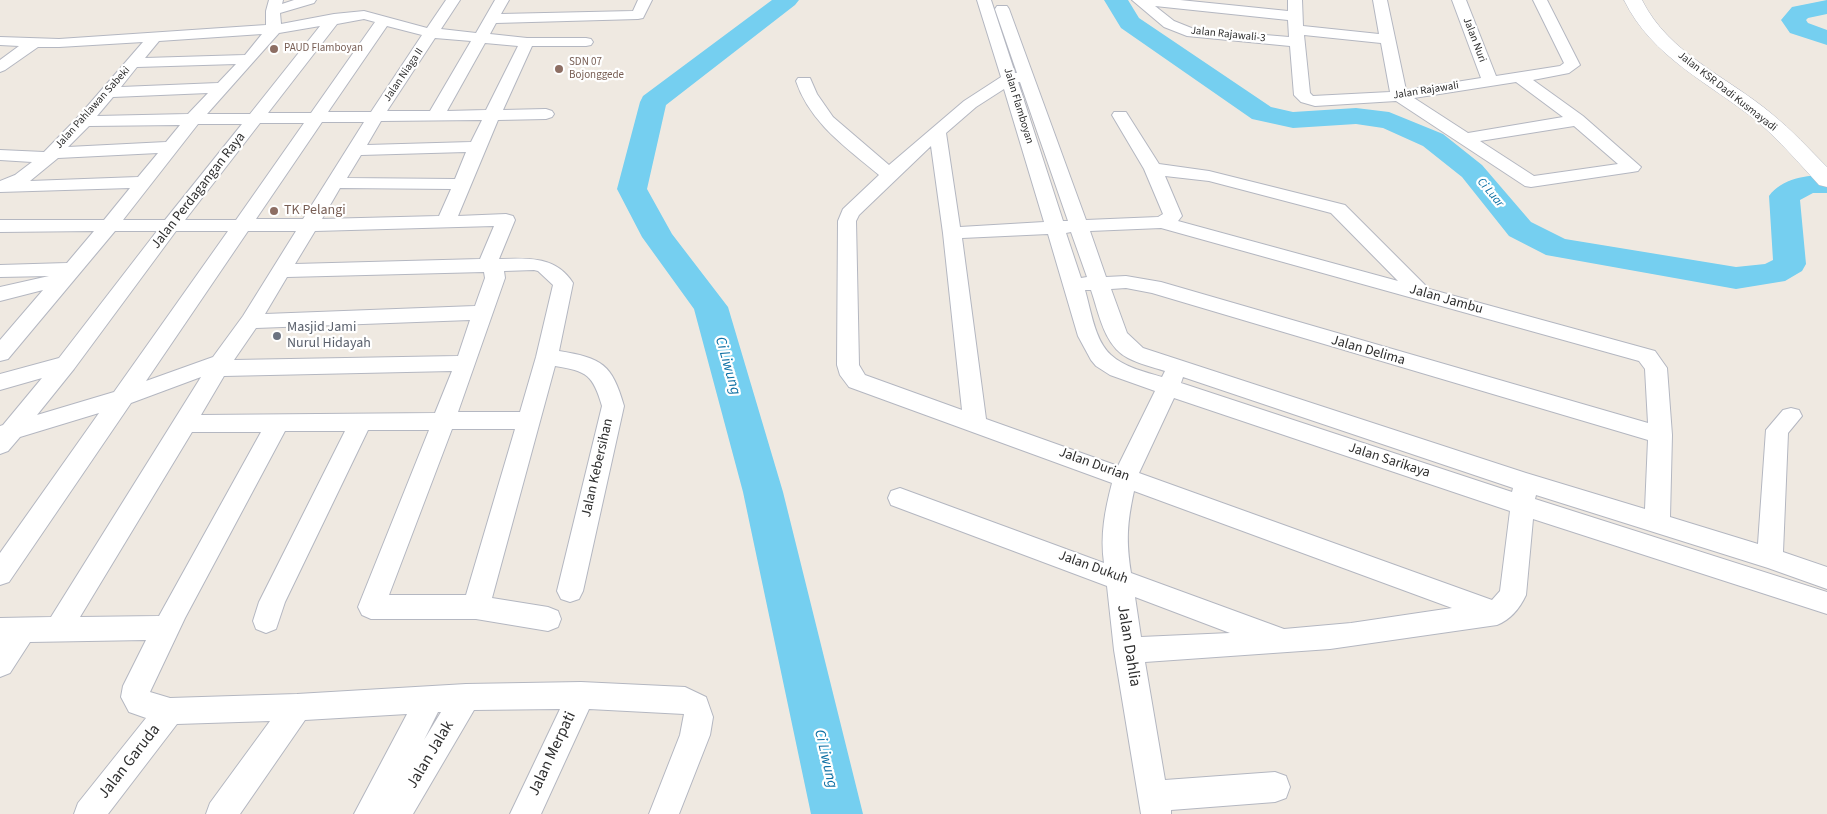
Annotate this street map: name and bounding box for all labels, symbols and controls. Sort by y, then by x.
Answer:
street label: Jalan Nuri [1459,16,1489,64]
street label: Jalan Rajawali-3 [1190,25,1266,45]
place label: PAUD Flamboyan [284,42,363,56]
marker: PAUD Flamboyan [268,43,280,55]
street label: Jalan Niaga II [381,46,427,104]
street label: Jalan KSR Dadi Kusmayadi [1675,49,1779,135]
place label: SDN 07 Bojonggede [569,56,624,82]
marker: SDN 07 Bojonggede [553,63,565,75]
street label: Jalan Pahlawan Sabeki [53,64,133,152]
street label: Jalan Flamboyan [1000,66,1036,146]
street label: Jalan Rajawali [1392,79,1460,103]
street label: Jalan Perdagangan Raya [148,129,250,253]
water label: Ci Luar [1474,175,1506,211]
place label: TK Pelangi [284,203,346,219]
marker: TK Pelangi [268,205,280,217]
street label: Jalan Jambu [1407,282,1485,318]
place label: Masjid Jami Nurul Hidayah [287,320,371,352]
marker: Masjid Jami Nurul Hidayah [271,330,283,342]
street label: Jalan Delima [1329,332,1407,370]
water label: Ci Liwung [710,335,744,397]
street label: Jalan Kebersihan [578,417,618,519]
street label: Jalan Sarikaya [1346,440,1432,482]
street label: Jalan Durian [1056,444,1132,486]
street label: Jalan Dukuh [1056,548,1130,588]
street label: Jalan Dahlia [1112,604,1144,688]
street label: Jalan Merpati [525,709,581,799]
street label: Jalan Jalak [403,718,459,792]
street label: Jalan Garuda [95,721,165,803]
water label: Ci Liwung [810,728,840,790]

